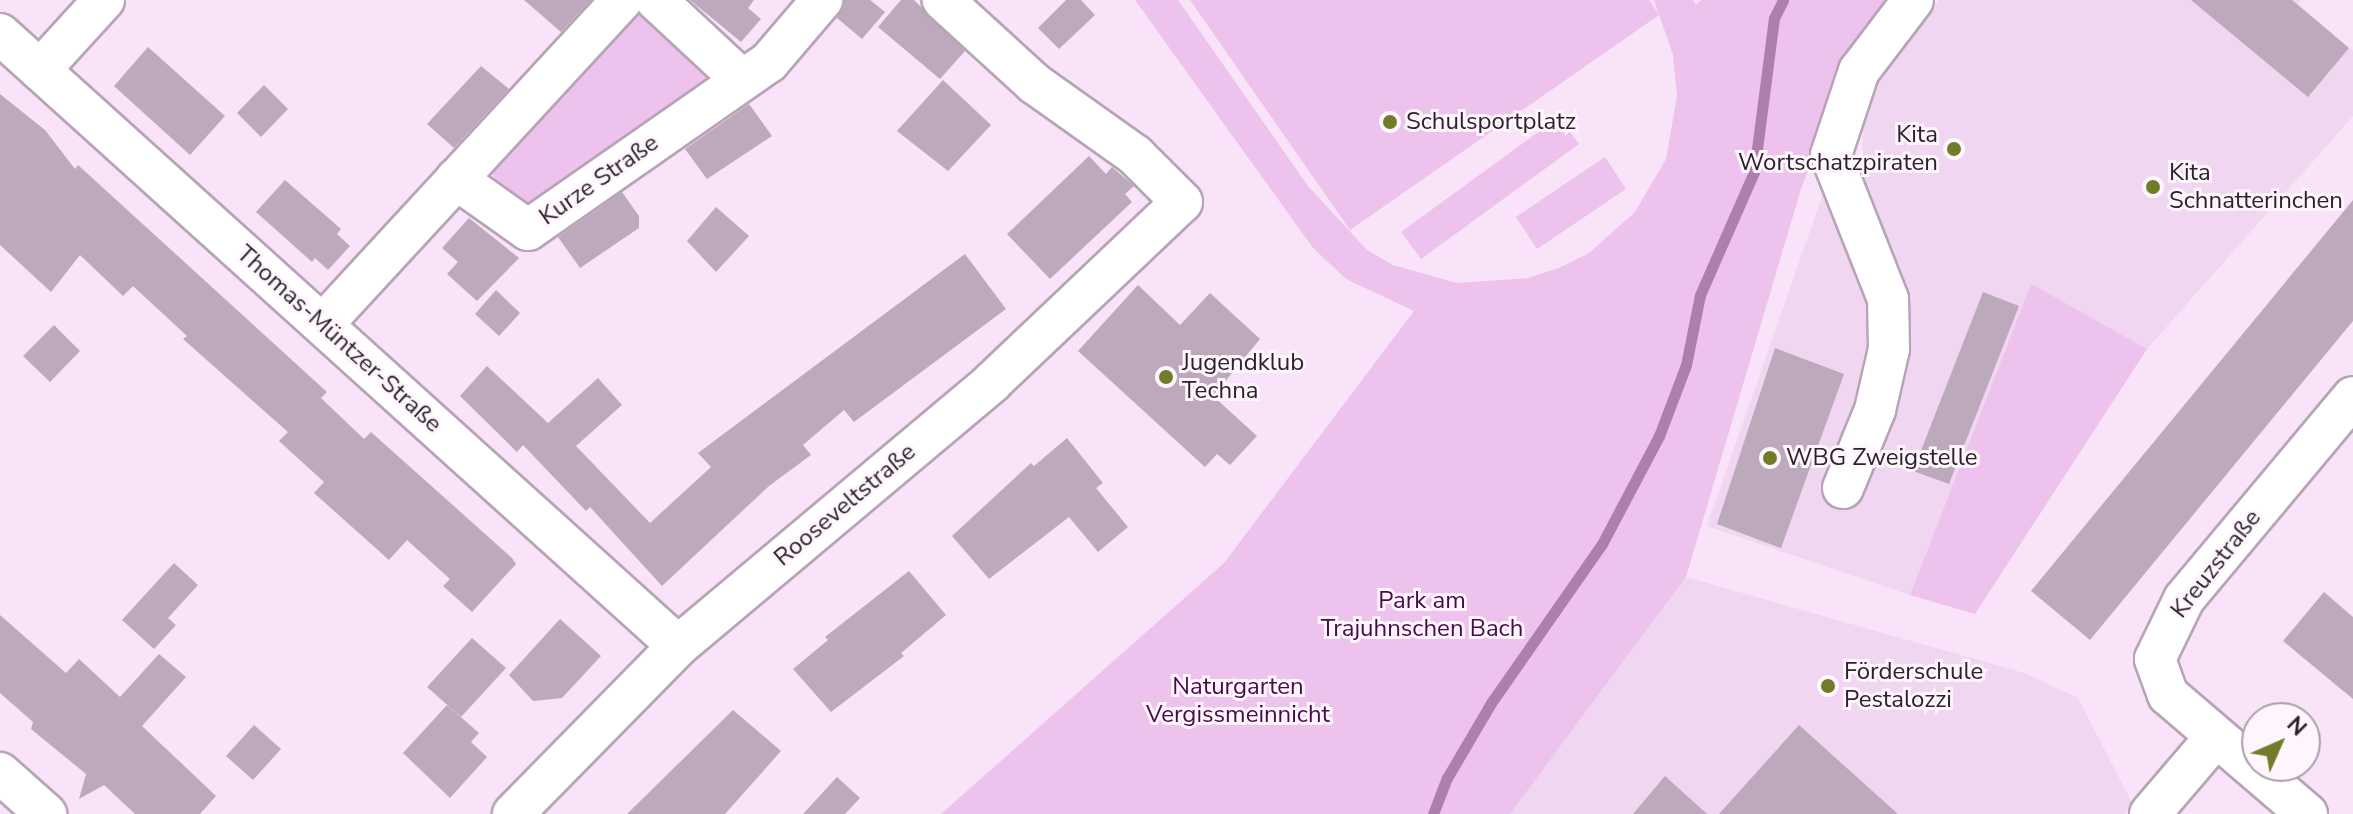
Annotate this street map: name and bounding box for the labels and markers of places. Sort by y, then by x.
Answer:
place label: Schulsportplatz [1406,108,1576,136]
marker: Schulsportplatz [1381,113,1399,131]
place label: Kita Wortschatzpiraten [1738,121,1938,177]
marker: Kita Wortschatzpiraten [1945,140,1963,158]
place label: Kita Schnatterinchen [2169,159,2343,215]
marker: Kita Schnatterinchen [2144,178,2162,196]
place label: Jugendklub Techna [1182,349,1304,405]
marker: Jugendklub Techna [1157,368,1175,386]
place label: WBG Zweigstelle [1786,444,1977,472]
marker: WBG Zweigstelle [1761,449,1779,467]
place label: Förderschule Pestalozzi [1844,658,1983,714]
marker: Förderschule Pestalozzi [1819,677,1837,695]

